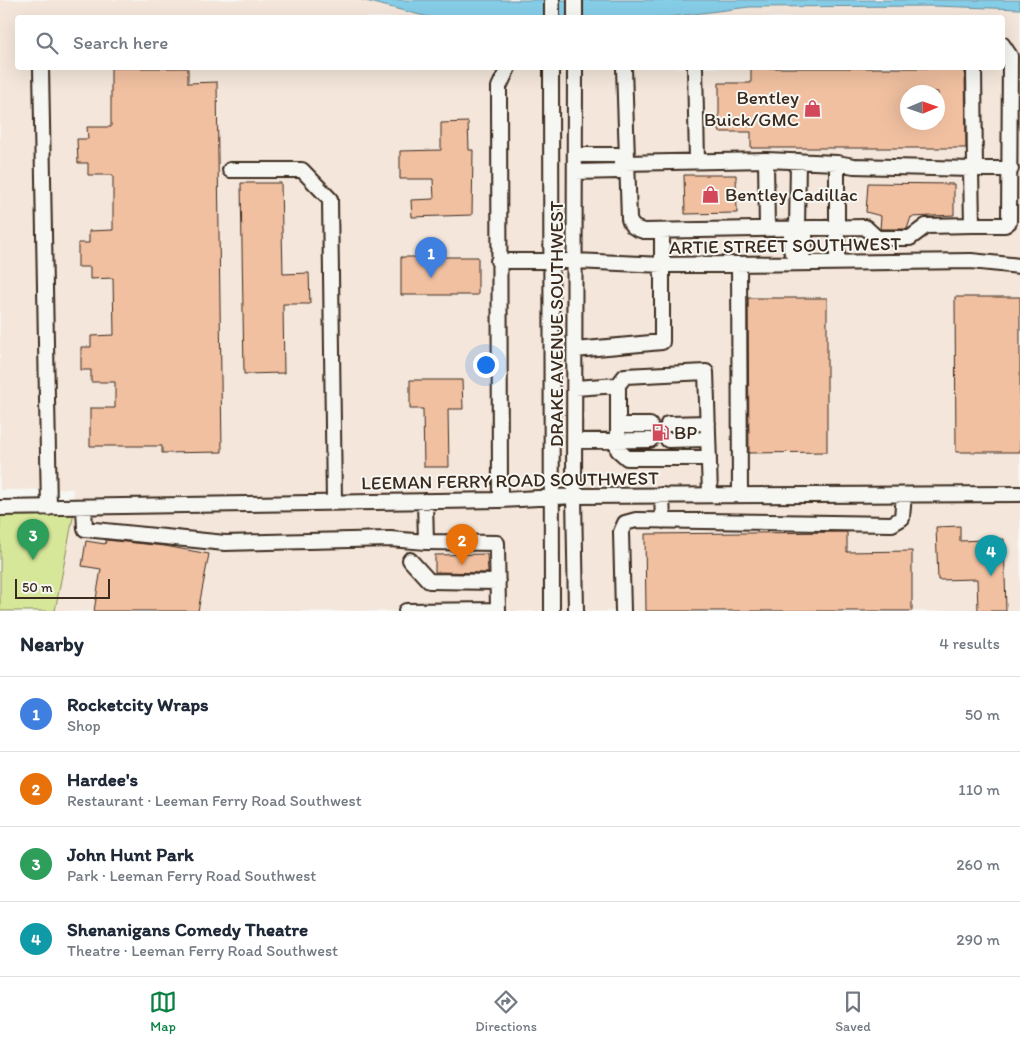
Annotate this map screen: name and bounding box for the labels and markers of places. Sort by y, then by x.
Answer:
place label: Bentley Buick/GMC [704,86,799,131]
shop icon: Bentley Buick/GMC [803,98,823,118]
place label: Bentley Cadillac [725,183,858,206]
shop icon: Bentley Cadillac [701,184,721,204]
pin: 1 [415,237,447,278]
place label: BP [674,421,697,444]
fuel station icon: BP [650,422,670,442]
pin: 3 [17,519,49,560]
pin: 2 [446,524,478,565]
pin: 4 [975,535,1007,576]

